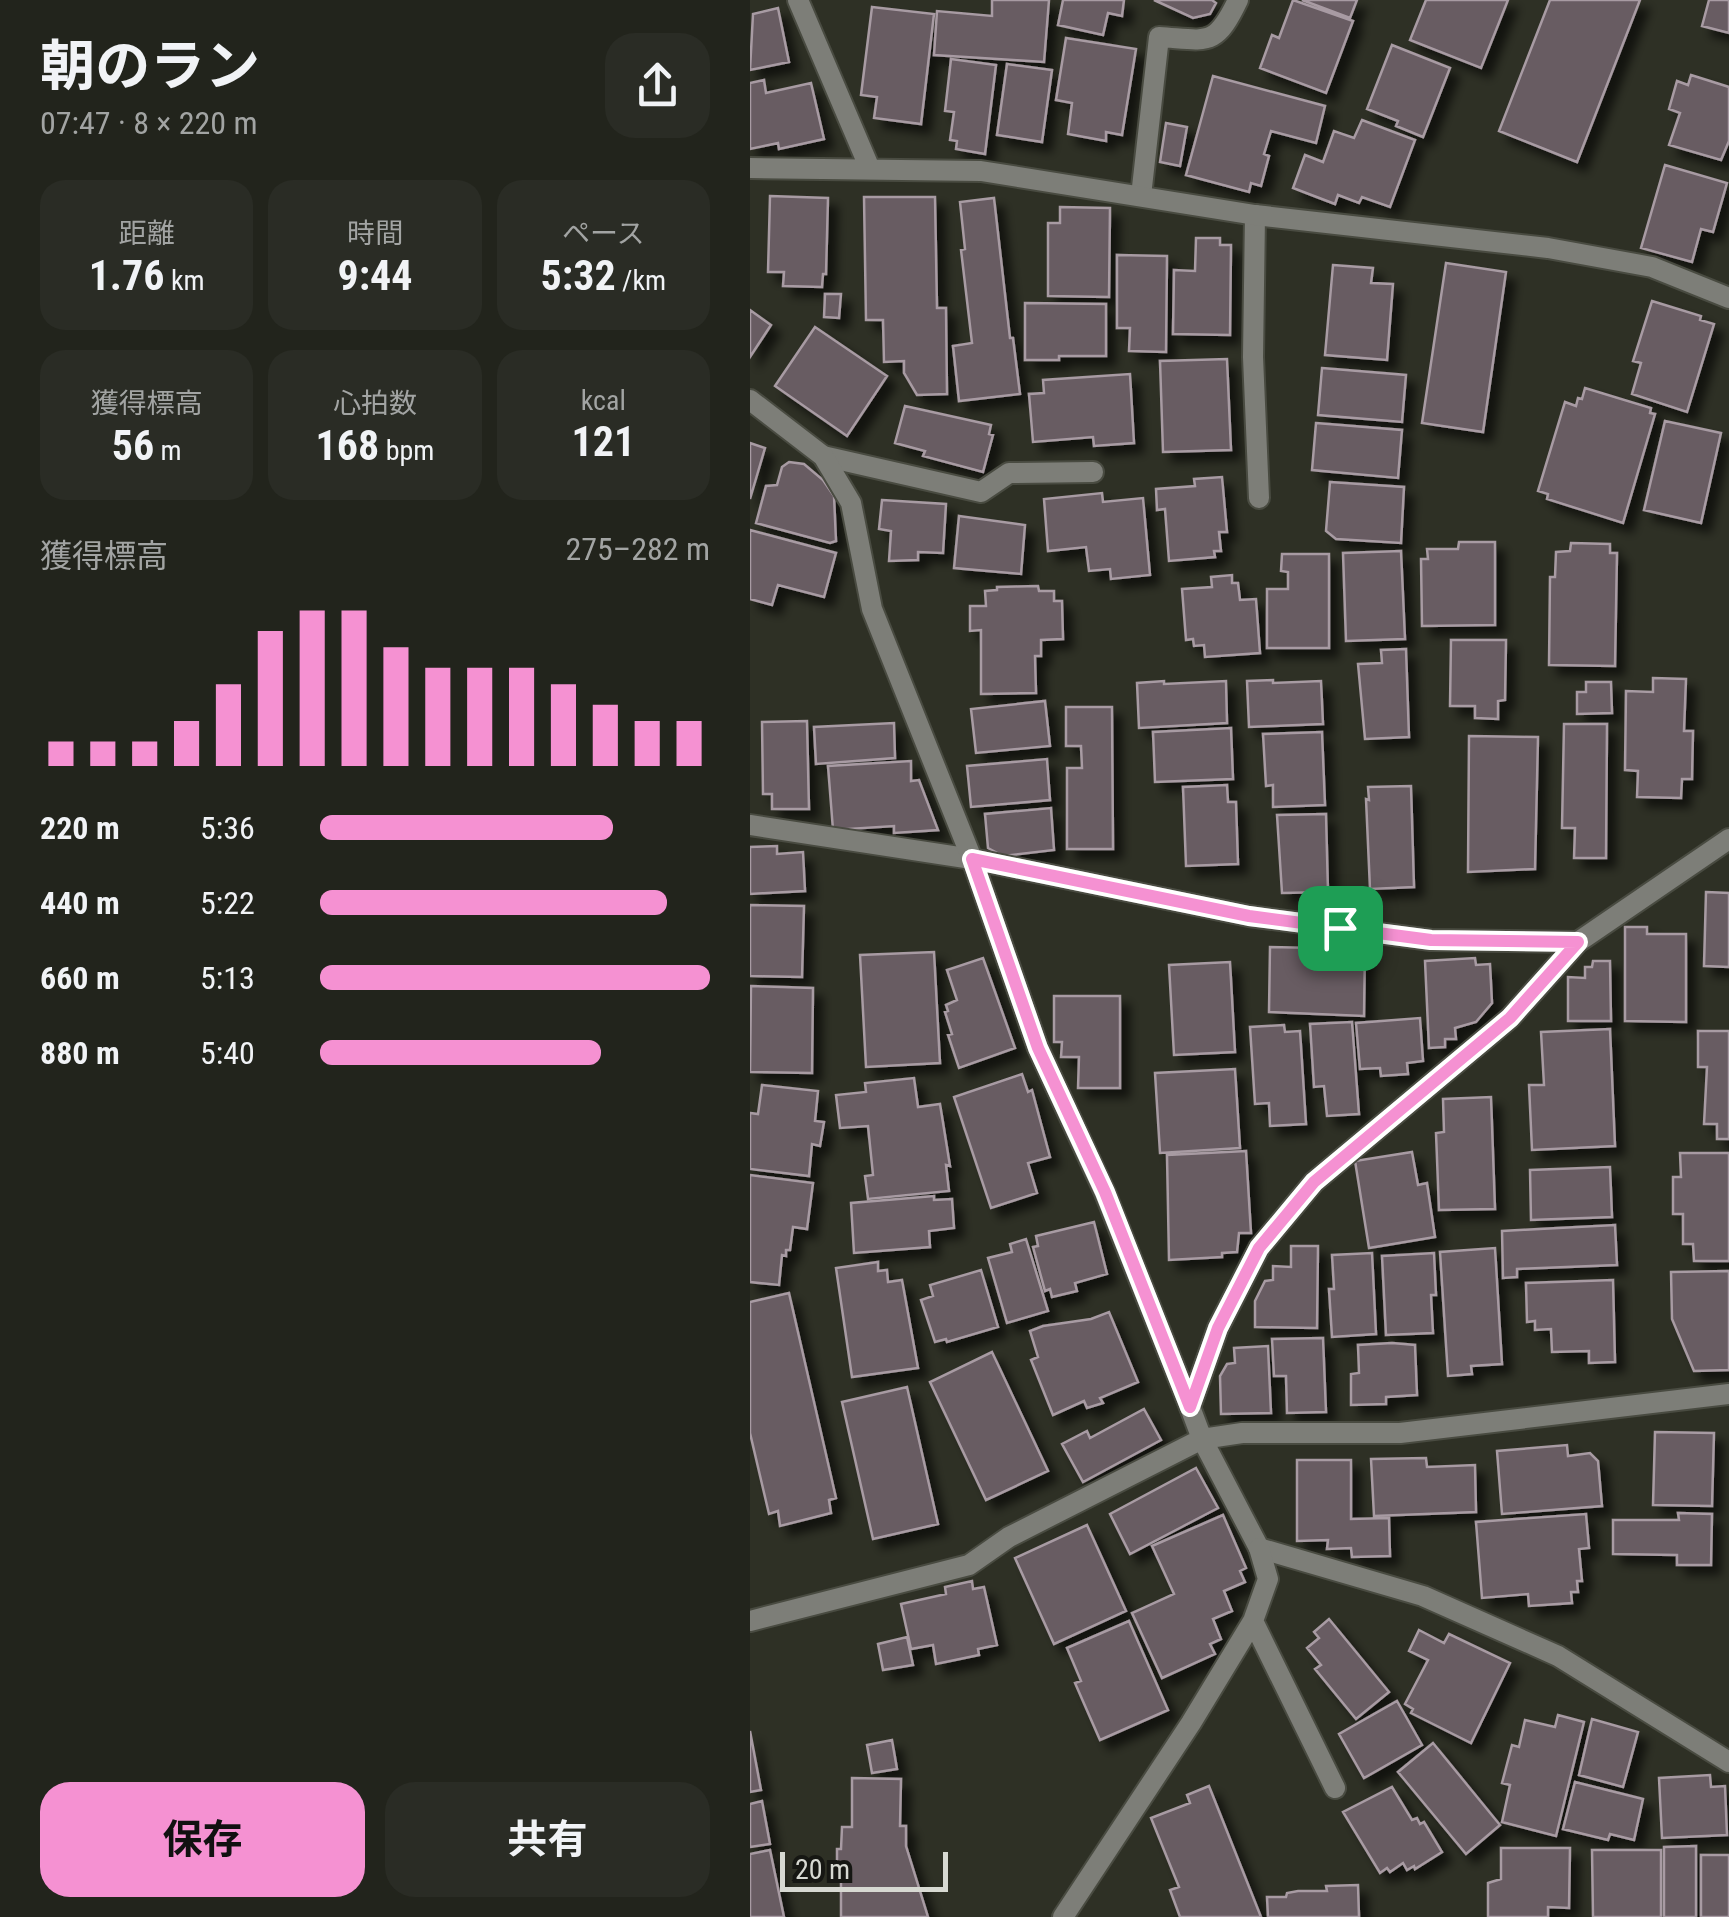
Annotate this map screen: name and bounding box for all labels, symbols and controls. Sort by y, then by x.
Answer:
button: share [605,33,710,138]
text: 朝のラン [40,34,260,98]
text: 07:47 · 8 × 220 m [40,104,258,142]
text: 距離 [119,217,175,250]
text: 時間 [347,217,403,250]
text: ペース [562,217,645,250]
text: 1.76 [89,251,165,300]
text: 9:44 [337,251,413,300]
text: 5:32 [540,251,616,300]
text: km [165,264,205,297]
text: /km [616,264,666,297]
text: kcal [581,384,626,417]
text: 獲得標高 [91,387,203,420]
text: 心拍数 [333,387,417,420]
text: 121 [571,417,635,466]
text: 56 [112,421,154,470]
text: 168 [316,421,379,470]
text: m [154,434,182,467]
text: bpm [379,434,434,467]
text: 275–282 m [565,530,710,568]
text: 獲得標高 [40,537,168,575]
text: 220 m [40,809,120,847]
text: 5:36 [200,809,255,847]
text: 440 m [40,884,120,922]
text: 5:22 [200,884,255,922]
pin [1298,886,1383,971]
icon: arrive [1313,901,1368,956]
text: 660 m [40,959,120,997]
text: 5:13 [200,959,255,997]
text: 880 m [40,1034,120,1072]
text: 5:40 [200,1034,255,1072]
button: 保存 [40,1782,365,1897]
button: 共有 [385,1782,710,1897]
scale bar [780,1847,948,1892]
text: 20 m [795,1853,850,1886]

